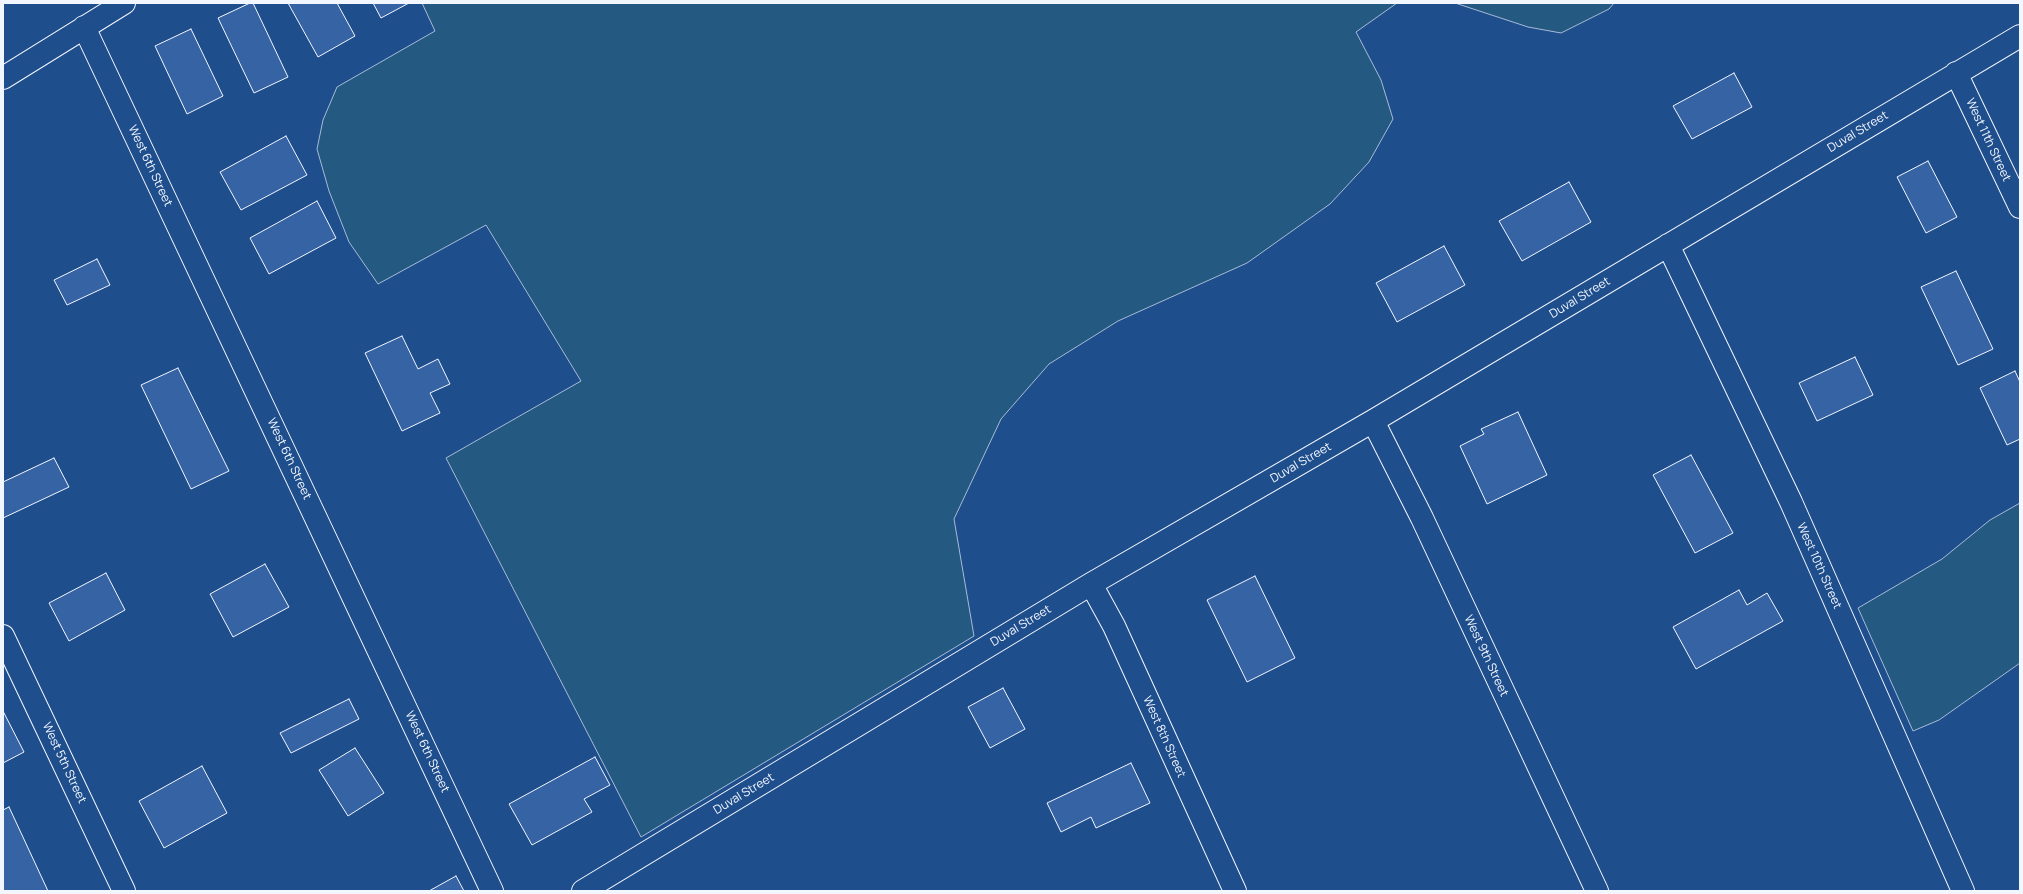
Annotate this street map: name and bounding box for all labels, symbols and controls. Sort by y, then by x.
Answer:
street label: West 11th Street [1962,96,2014,184]
street label: Duval Street [1825,108,1891,156]
street label: West 6th Street [125,123,175,209]
street label: Duval Street [1547,274,1613,322]
street label: West 6th Street [264,416,314,502]
street label: Duval Street [1268,440,1334,486]
street label: West 10th Street [1794,521,1844,611]
street label: Duval Street [988,602,1054,650]
street label: West 9th Street [1461,613,1511,699]
street label: West 8th Street [1140,694,1188,780]
street label: West 6th Street [402,709,452,795]
street label: West 5th Street [39,720,89,806]
street label: Duval Street [711,770,777,818]

